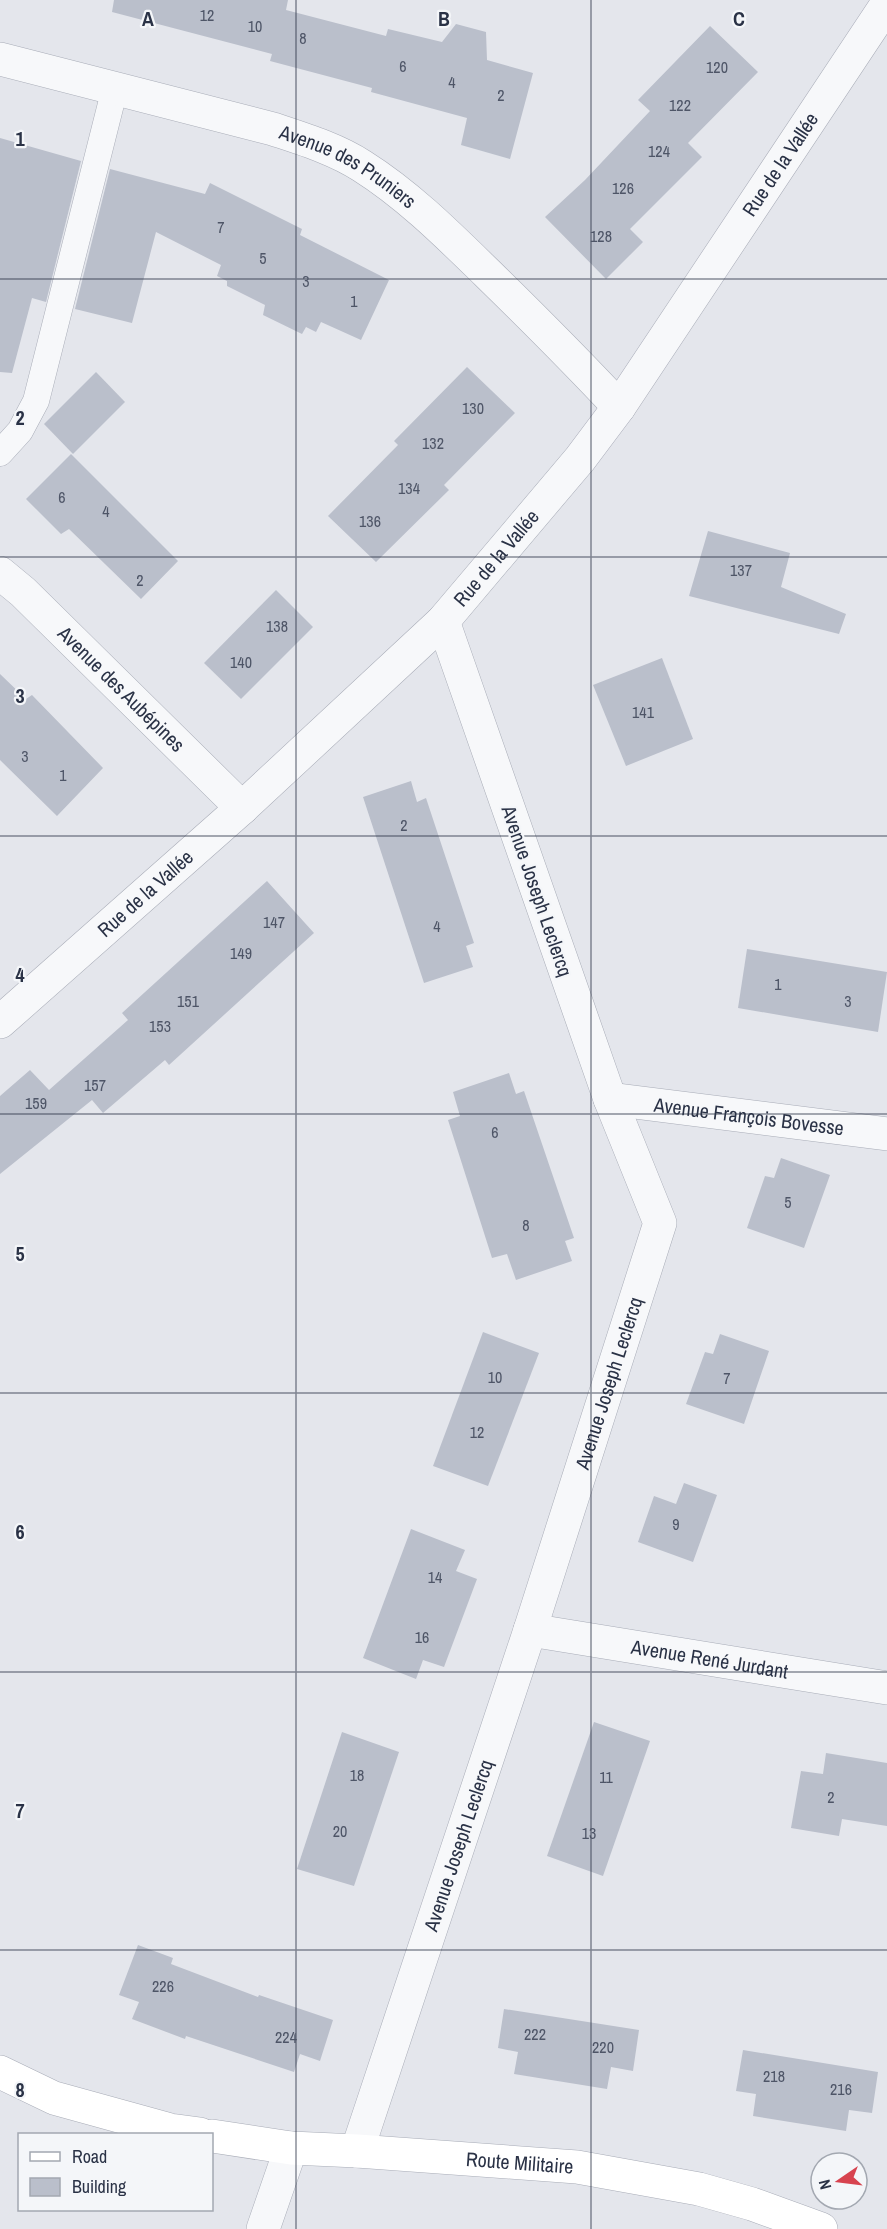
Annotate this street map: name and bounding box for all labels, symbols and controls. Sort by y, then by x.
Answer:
house number: 12 [200,4,214,26]
text: A [142,5,154,32]
text: B [438,5,450,32]
text: C [733,5,745,32]
house number: 10 [248,15,262,37]
house number: 8 [299,27,307,49]
house number: 6 [399,55,407,77]
house number: 120 [706,56,728,78]
house number: 4 [448,71,456,93]
house number: 2 [497,84,505,106]
house number: 122 [669,94,691,116]
street label: Rue de la Vallée [736,107,824,221]
street label: Avenue des Pruniers [275,118,422,214]
text: 1 [15,125,25,152]
house number: 124 [648,140,670,162]
house number: 126 [612,177,634,199]
house number: 7 [217,216,225,238]
house number: 128 [590,225,612,247]
house number: 5 [259,247,267,269]
house number: 3 [302,270,310,292]
house number: 1 [350,290,358,312]
house number: 130 [462,397,484,419]
text: 2 [15,404,25,431]
house number: 132 [422,432,444,454]
house number: 134 [398,477,420,499]
house number: 6 [58,486,66,508]
house number: 4 [102,500,110,522]
street label: Rue de la Vallée [447,504,545,612]
house number: 136 [359,510,381,532]
house number: 137 [730,559,752,581]
house number: 2 [136,569,144,591]
house number: 138 [266,615,288,637]
street label: Avenue des Aubépines [52,619,191,757]
house number: 140 [230,651,252,673]
text: 3 [15,682,25,709]
house number: 141 [632,701,655,723]
house number: 3 [21,745,29,767]
house number: 1 [59,764,67,786]
street label: Avenue Joseph Leclercq [495,801,579,980]
house number: 2 [400,814,408,836]
street label: Rue de la Vallée [91,844,199,943]
house number: 147 [263,911,285,933]
house number: 4 [433,915,441,937]
house number: 149 [230,942,252,964]
text: 4 [15,961,25,988]
house number: 1 [774,973,782,995]
house number: 151 [177,990,200,1012]
house number: 3 [844,990,852,1012]
house number: 153 [149,1015,171,1037]
house number: 157 [84,1074,106,1096]
street label: Avenue François Bovesse [651,1091,846,1141]
house number: 159 [25,1092,47,1114]
house number: 6 [491,1121,499,1143]
house number: 5 [784,1191,792,1213]
house number: 8 [522,1214,530,1236]
text: 5 [15,1240,25,1267]
street label: Avenue Joseph Leclercq [568,1294,648,1474]
house number: 10 [488,1366,502,1388]
house number: 7 [723,1367,731,1389]
house number: 12 [470,1421,484,1443]
house number: 9 [672,1513,680,1535]
text: 6 [15,1518,25,1545]
house number: 14 [428,1566,442,1588]
house number: 16 [415,1626,429,1648]
street label: Avenue René Jurdant [628,1633,791,1685]
street label: Avenue Joseph Leclercq [417,1756,499,1936]
house number: 18 [350,1764,364,1786]
house number: 11 [599,1766,614,1788]
house number: 2 [827,1786,835,1808]
text: 7 [15,1797,25,1824]
house number: 20 [333,1820,347,1842]
house number: 13 [582,1822,596,1844]
house number: 226 [152,1975,174,1997]
house number: 222 [524,2023,546,2045]
house number: 224 [275,2026,297,2048]
house number: 220 [592,2036,614,2058]
house number: 218 [763,2065,785,2087]
text: 8 [15,2076,25,2103]
house number: 216 [830,2078,852,2100]
legend [18,2133,213,2211]
text: Road [72,2144,107,2169]
street label: Route Militaire [465,2145,574,2180]
north arrow [809,2151,869,2211]
text: Building [72,2174,127,2199]
text: N [813,2177,836,2192]

